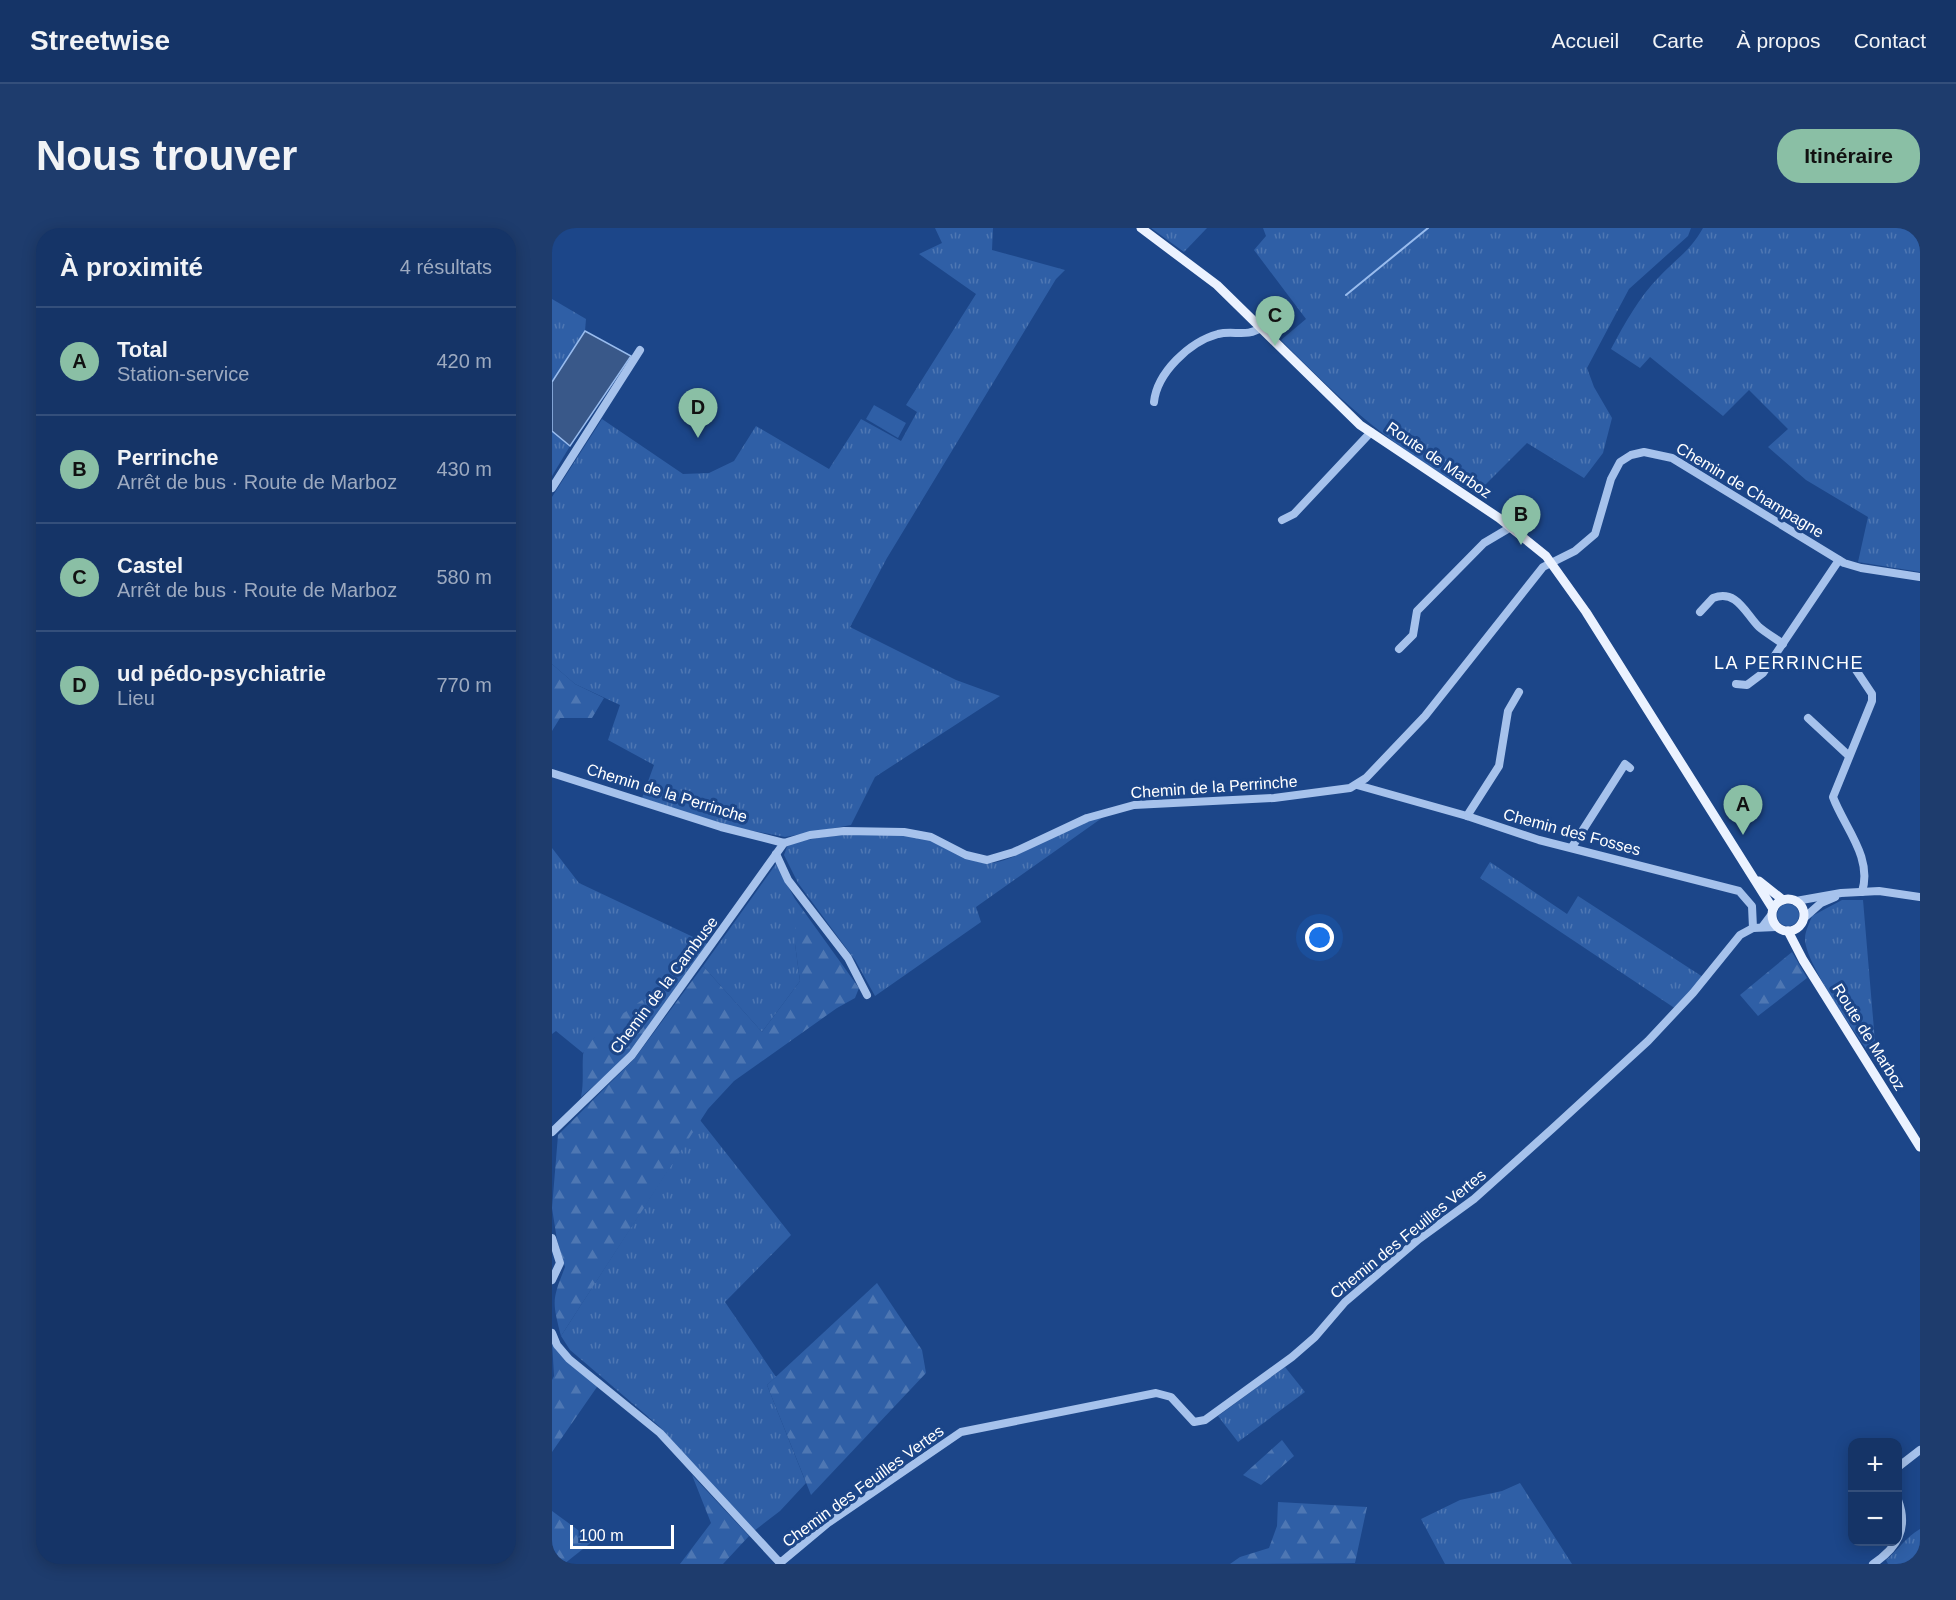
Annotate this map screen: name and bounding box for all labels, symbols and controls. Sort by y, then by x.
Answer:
text: Streetwise [30,25,170,56]
text: Accueil [1552,29,1619,52]
text: Carte [1652,29,1704,52]
text: À propos [1737,29,1821,52]
text: Contact [1854,29,1926,52]
button: Itinéraire [1777,129,1920,183]
text: Nous trouver [36,132,297,179]
text: À proximité [60,252,203,282]
text: 4 résultats [400,256,492,278]
pin: C [1256,296,1294,346]
text: Total [117,337,168,362]
text: A [72,350,87,372]
text: 420 m [436,350,492,372]
text: Station-service [117,363,249,385]
pin: D [678,388,718,438]
street label: Route de Marboz [1383,419,1495,501]
street label: Chemin de Champagne [1673,439,1827,541]
text: Perrinche [117,445,219,470]
text: B [72,458,87,480]
text: 430 m [436,458,492,480]
text: Arrêt de bus · Route de Marboz [117,471,397,493]
pin: B [1502,496,1540,545]
text: Castel [117,553,183,578]
text: C [72,566,87,588]
text: 580 m [436,566,492,588]
text: Arrêt de bus · Route de Marboz [117,579,397,601]
district label: LA PERRINCHE [1714,653,1864,673]
text: ud pédo-psychiatrie [117,661,326,686]
text: D [72,674,87,696]
text: 770 m [436,674,492,696]
text: Lieu [117,687,155,709]
street label: Chemin de la Perrinche [585,760,750,826]
street label: Chemin de la Perrinche [1130,773,1298,801]
pin: A [1724,786,1762,835]
street label: Chemin des Fosses [1502,805,1642,859]
street label: Chemin de la Cambuse [607,913,721,1057]
your location [1305,923,1334,952]
street label: Route de Marboz [1829,980,1909,1094]
street label: Chemin des Feuilles Vertes [1327,1166,1489,1302]
street label: Chemin des Feuilles Vertes [779,1422,947,1550]
map controls [1848,1438,1902,1546]
button: + [1848,1438,1902,1492]
button: − [1848,1492,1902,1546]
scale bar [570,1522,674,1550]
text: 100 m [579,1527,623,1544]

